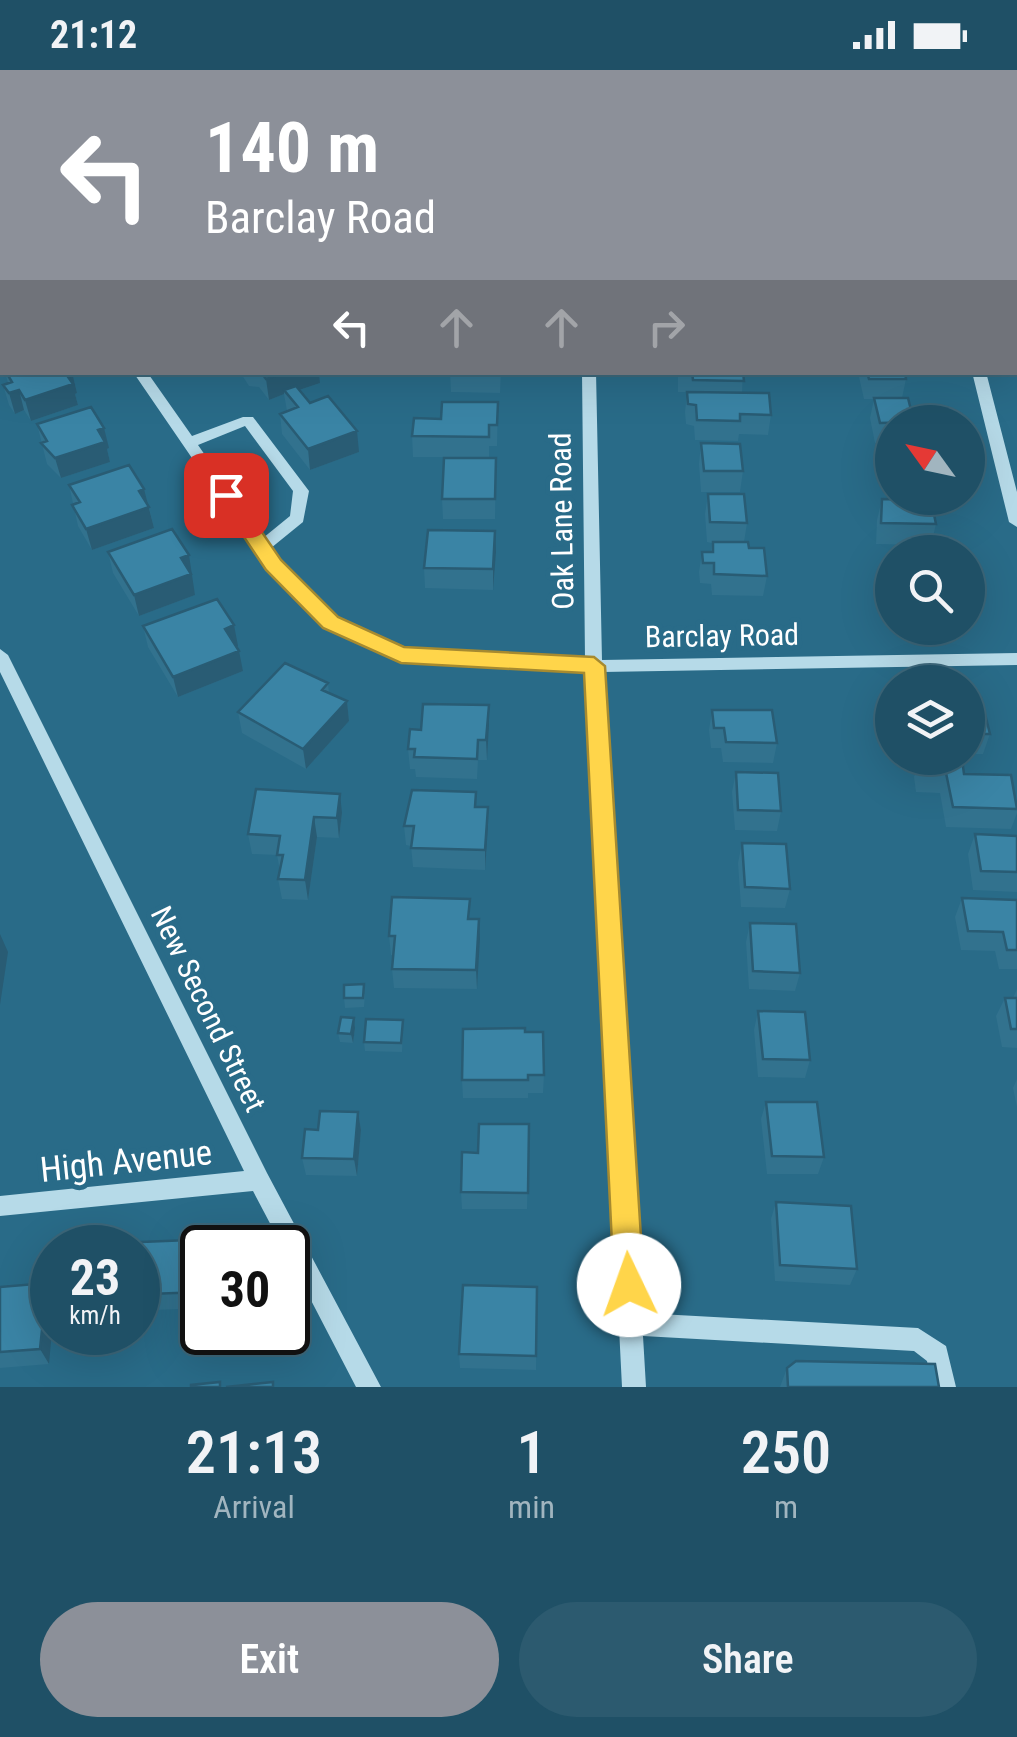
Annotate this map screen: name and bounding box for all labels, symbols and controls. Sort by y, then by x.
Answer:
text: 21:12 [50,13,137,57]
text: 140 m [205,107,379,189]
icon: left [40,110,170,240]
text: Barclay Road [205,191,436,244]
icon: left [324,300,379,355]
icon: ahead [429,300,484,355]
icon: ahead [534,300,589,355]
icon: right [639,300,694,355]
north arrow [875,405,985,515]
map controls [875,405,985,775]
street label: Oak Lane Road [542,432,581,610]
pin [184,453,269,538]
icon: arrive [199,468,254,523]
button: search [875,535,985,645]
street label: Barclay Road [645,617,799,654]
button: layers [875,665,985,775]
street label: New Second Street [144,900,273,1117]
street label: High Avenue [38,1132,214,1191]
speed limit sign: 30 [180,1225,310,1355]
position arrow [577,1233,681,1337]
text: 23 [70,1249,120,1307]
text: km/h [69,1301,121,1330]
text: 21:13 [186,1417,322,1488]
text: 1 [516,1417,547,1488]
text: 250 [741,1417,831,1488]
text: Arrival [213,1488,295,1526]
text: min [508,1488,555,1526]
text: m [774,1488,798,1526]
button: Exit [40,1602,499,1717]
button: Share [519,1602,977,1717]

